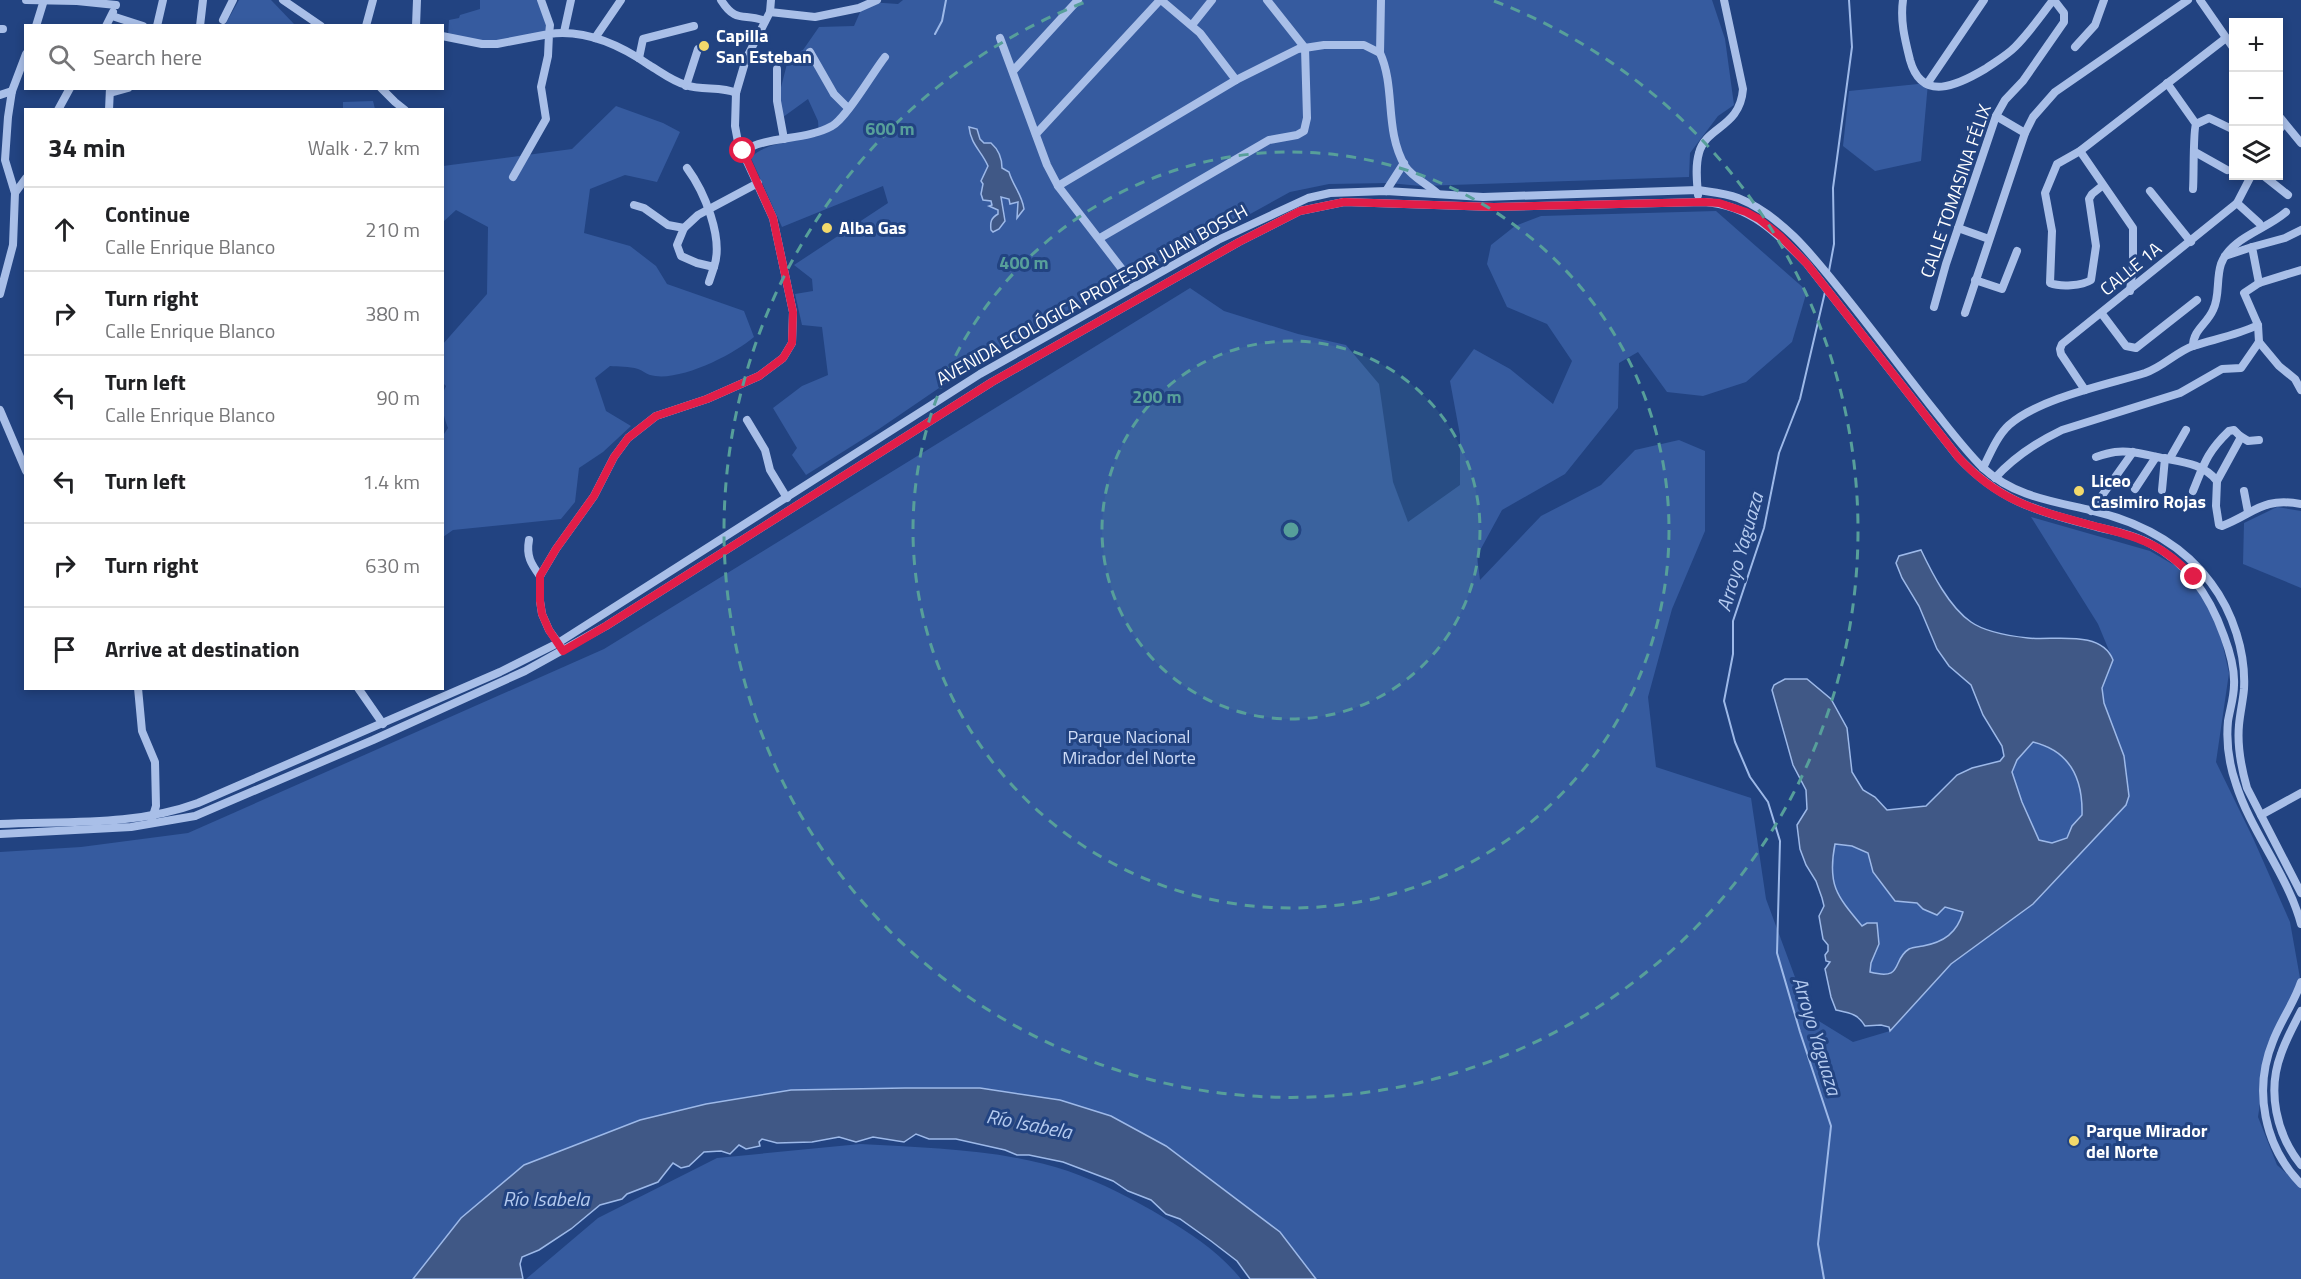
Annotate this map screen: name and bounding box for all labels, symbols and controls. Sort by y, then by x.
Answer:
map controls [2229,18,2283,180]
button: + [2229,18,2283,72]
place label: Capilla San Esteban [716,22,812,70]
search box [24,24,444,90]
marker: Capilla San Esteban [697,39,711,53]
text: Search here [93,40,202,74]
icon: search [45,41,78,74]
button: − [2229,72,2283,126]
street label: CALLE TOMASINA FÉLIX [1913,100,1998,281]
text: 600 m [865,115,915,142]
button: layers [2229,126,2283,180]
text: 34 min [48,128,126,167]
text: Walk · 2.7 km [308,132,420,163]
route start [729,137,755,163]
text: Continue [105,197,190,231]
street label: AVENIDA ECOLÓGICA PROFESOR JUAN BOSCH [931,197,1253,392]
icon: ahead [48,213,81,246]
text: 210 m [365,214,420,245]
place label: Alba Gas [839,214,906,241]
marker: Alba Gas [820,221,834,235]
text: Calle Enrique Blanco [105,231,275,262]
street label: CALLE 1A [2094,235,2168,302]
text: 400 m [999,249,1049,276]
text: Turn right [105,281,199,315]
icon: right [48,297,81,330]
text: 380 m [365,298,420,329]
text: Calle Enrique Blanco [105,315,275,346]
text: Turn left [105,365,186,399]
icon: left [48,381,81,414]
text: 90 m [376,382,420,413]
text: 200 m [1132,383,1182,410]
text: Calle Enrique Blanco [105,399,275,430]
text: Turn left [105,464,186,498]
icon: left [48,465,81,498]
text: 1.4 km [363,466,420,497]
place label: Liceo Casimiro Rojas [2091,467,2206,515]
marker: Liceo Casimiro Rojas [2072,484,2086,498]
water label: Arroyo Yaguaza [1708,488,1772,615]
centre of rings [1281,520,1301,540]
text: Turn right [105,548,199,582]
icon: right [48,549,81,582]
text: 630 m [365,550,420,581]
route end [2180,563,2206,589]
text: Arrive at destination [105,632,300,666]
icon: arrive [48,633,81,666]
park label: Parque Nacional Mirador del Norte [1062,723,1196,771]
water label: Arroyo Yaguaza [1785,973,1850,1100]
water label: Río Isabela [984,1100,1075,1147]
place label: Parque Mirador del Norte [2086,1117,2208,1165]
marker: Parque Mirador del Norte [2067,1134,2081,1148]
water label: Río Isabela [503,1183,590,1214]

